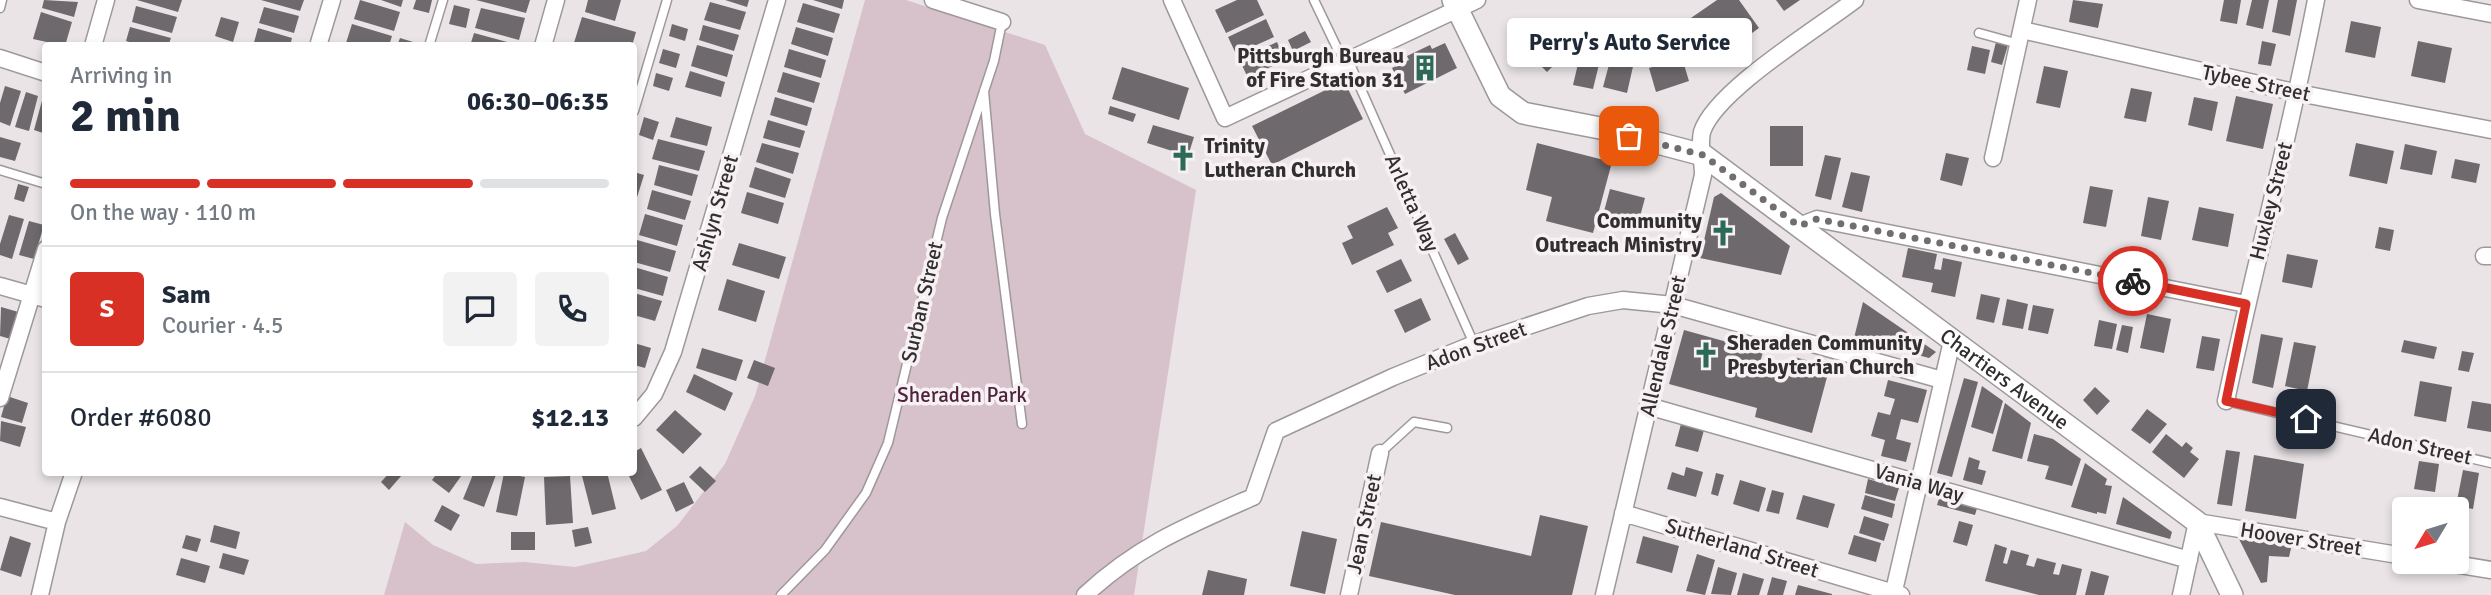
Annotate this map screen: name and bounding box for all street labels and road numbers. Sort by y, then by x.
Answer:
street label: Tybee Street [2199,59,2313,107]
street label: Huxley Street [2244,139,2298,263]
street label: Arletta Way [1379,150,1445,256]
street label: Ashlyn Street [686,152,744,274]
street label: Surban Street [895,239,949,365]
street label: Allendale Street [1634,273,1692,419]
street label: Adon Street [1422,316,1530,376]
street label: Chartiers Avenue [1935,323,2074,435]
street label: Adon Street [2366,421,2474,471]
street label: Vania Way [1871,458,1967,508]
street label: Jean Street [1341,472,1387,576]
street label: Sutherland Street [1662,512,1822,584]
street label: Hoover Street [2238,517,2364,561]

